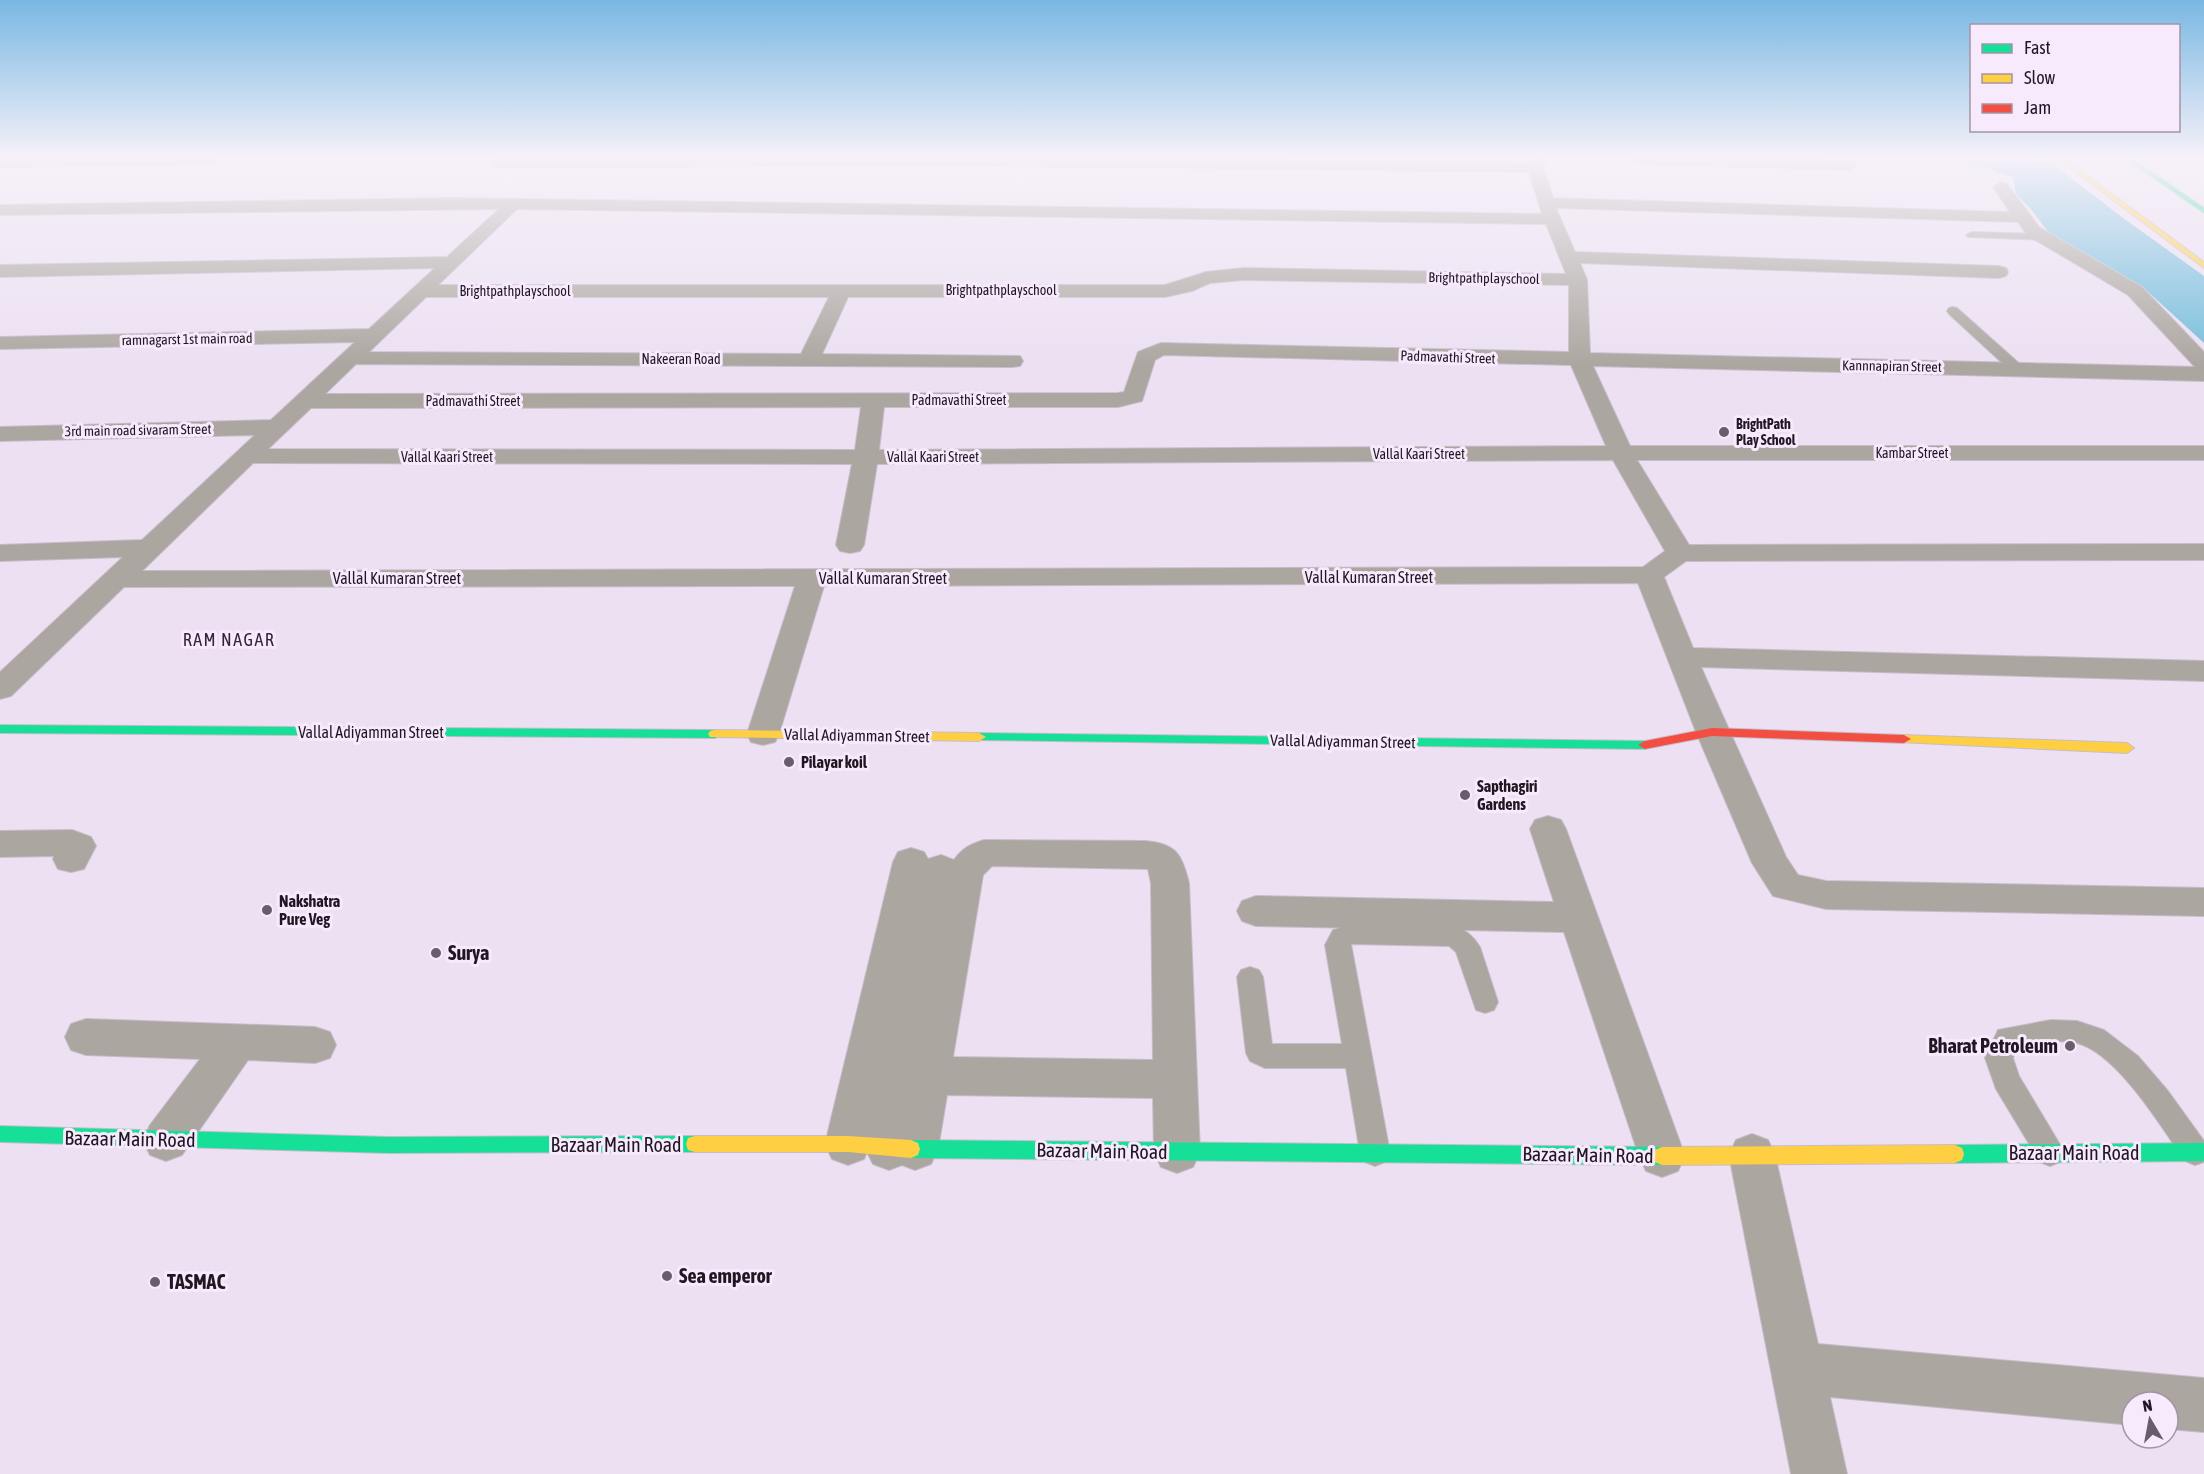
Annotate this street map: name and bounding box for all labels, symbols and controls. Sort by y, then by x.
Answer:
legend [1970,24,2180,132]
text: Fast [2024,37,2051,58]
text: Slow [2024,67,2055,88]
text: Jam [2024,97,2051,118]
street label: Brightpathplayschool [1428,269,1540,287]
street label: Brightpathplayschool [945,282,1057,298]
street label: Brightpathplayschool [459,283,571,299]
street label: ramnagarst 1st main road [121,330,253,348]
street label: Padmavathi Street [1400,347,1496,367]
street label: Nakeeran Road [641,351,721,367]
street label: Kannnapiran Street [1842,357,1942,375]
street label: Padmavathi Street [911,392,1007,408]
street label: Padmavathi Street [425,393,521,409]
place label: BrightPath Play School [1736,416,1796,448]
street label: 3rd main road sivaram Street [64,421,212,439]
marker: BrightPath Play School [1717,425,1731,439]
street label: Kambar Street [1875,445,1949,461]
street label: Vallal Kaari Street [1373,446,1465,462]
street label: Vallal Kaari Street [401,449,493,465]
street label: Vallal Kaari Street [887,449,979,465]
street label: Vallal Kumaran Street [1305,568,1434,586]
street label: Vallal Kumaran Street [333,569,462,587]
street label: Vallal Kumaran Street [819,569,948,587]
district label: RAM NAGAR [183,629,275,650]
street label: Vallal Adiyamman Street [298,723,444,742]
street label: Vallal Adiyamman Street [784,725,930,746]
street label: Vallal Adiyamman Street [1270,731,1416,752]
place label: Pilayar koil [801,753,868,771]
marker: Pilayar koil [782,755,796,769]
place label: Sapthagiri Gardens [1477,777,1538,813]
marker: Sapthagiri Gardens [1458,788,1472,802]
place label: Nakshatra Pure Veg [279,892,340,928]
marker: Nakshatra Pure Veg [260,903,274,917]
place label: Surya [448,941,489,964]
marker: Surya [429,946,443,960]
place label: Bharat Petroleum [1928,1034,2058,1057]
marker: Bharat Petroleum [2063,1039,2077,1053]
street label: Bazaar Main Road [64,1126,196,1151]
street label: Bazaar Main Road [550,1133,682,1156]
street label: Bazaar Main Road [1036,1138,1168,1163]
street label: Bazaar Main Road [2008,1141,2140,1164]
street label: Bazaar Main Road [1522,1142,1654,1167]
place label: Sea emperor [679,1264,773,1287]
marker: Sea emperor [660,1269,674,1283]
place label: TASMAC [167,1270,225,1293]
marker: TASMAC [148,1275,162,1289]
north arrow [2120,1390,2180,1450]
text: N [2141,1396,2154,1415]

